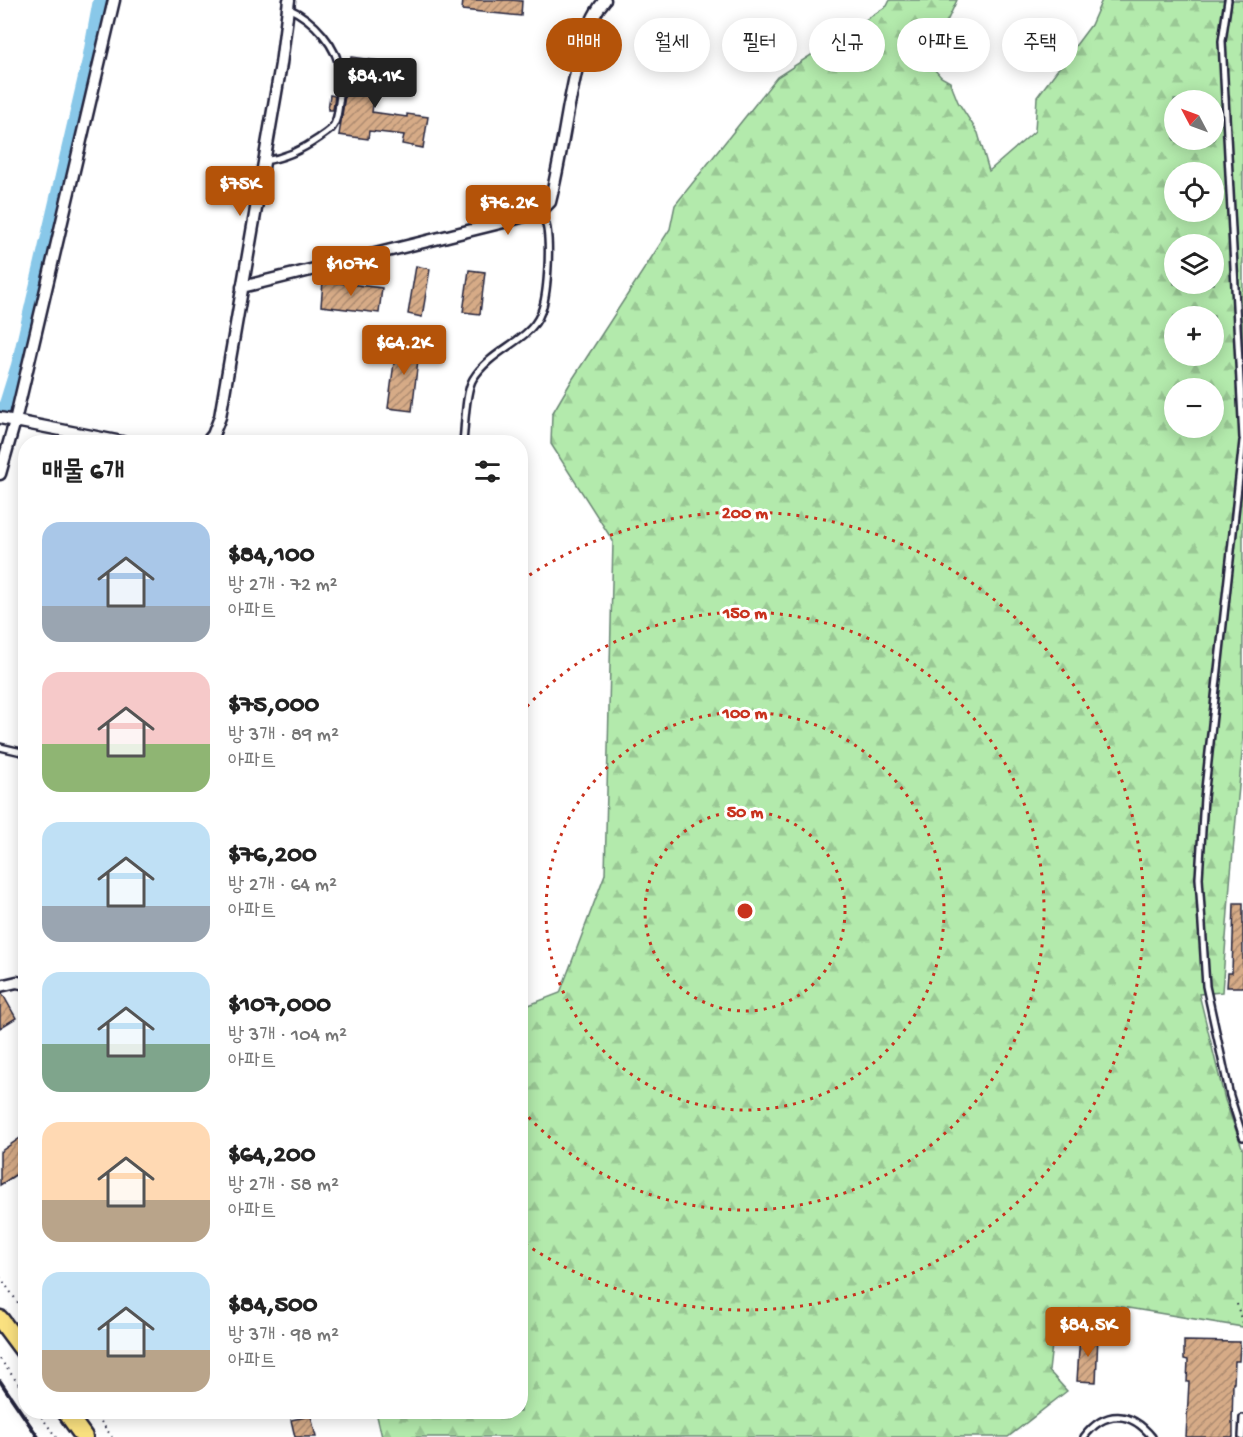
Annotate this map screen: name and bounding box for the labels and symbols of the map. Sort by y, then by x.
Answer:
pin: $84.1K [326,58,424,109]
north arrow [1164,90,1224,150]
pin: $75K [204,166,276,217]
pin: $76.2K [459,185,557,236]
pin: $107K [309,246,393,297]
pin: $64.2K [355,325,453,376]
text: 200 m [722,504,768,525]
text: 150 m [722,604,767,625]
text: 100 m [722,704,768,725]
text: 50 m [727,803,764,824]
centre of rings [735,901,755,921]
pin: $84.5K [1039,1307,1137,1358]

